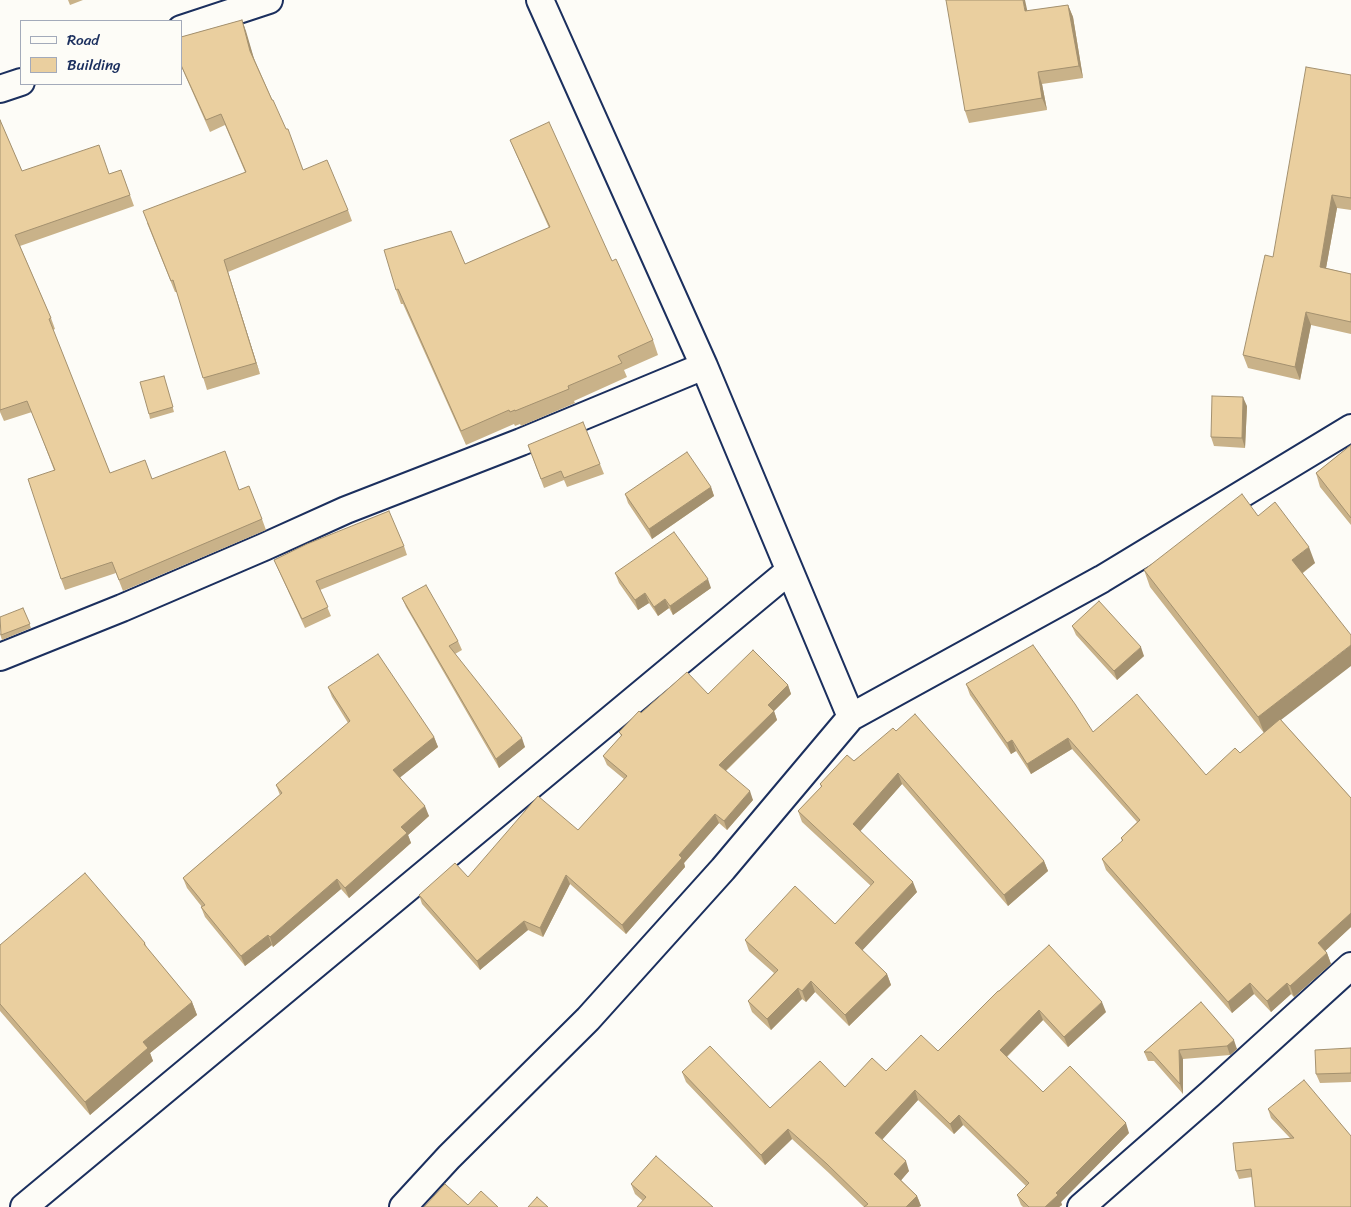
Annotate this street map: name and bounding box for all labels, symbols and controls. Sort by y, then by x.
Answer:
legend [20,20,182,85]
text: Road [67,27,99,53]
text: Building [67,52,121,78]

